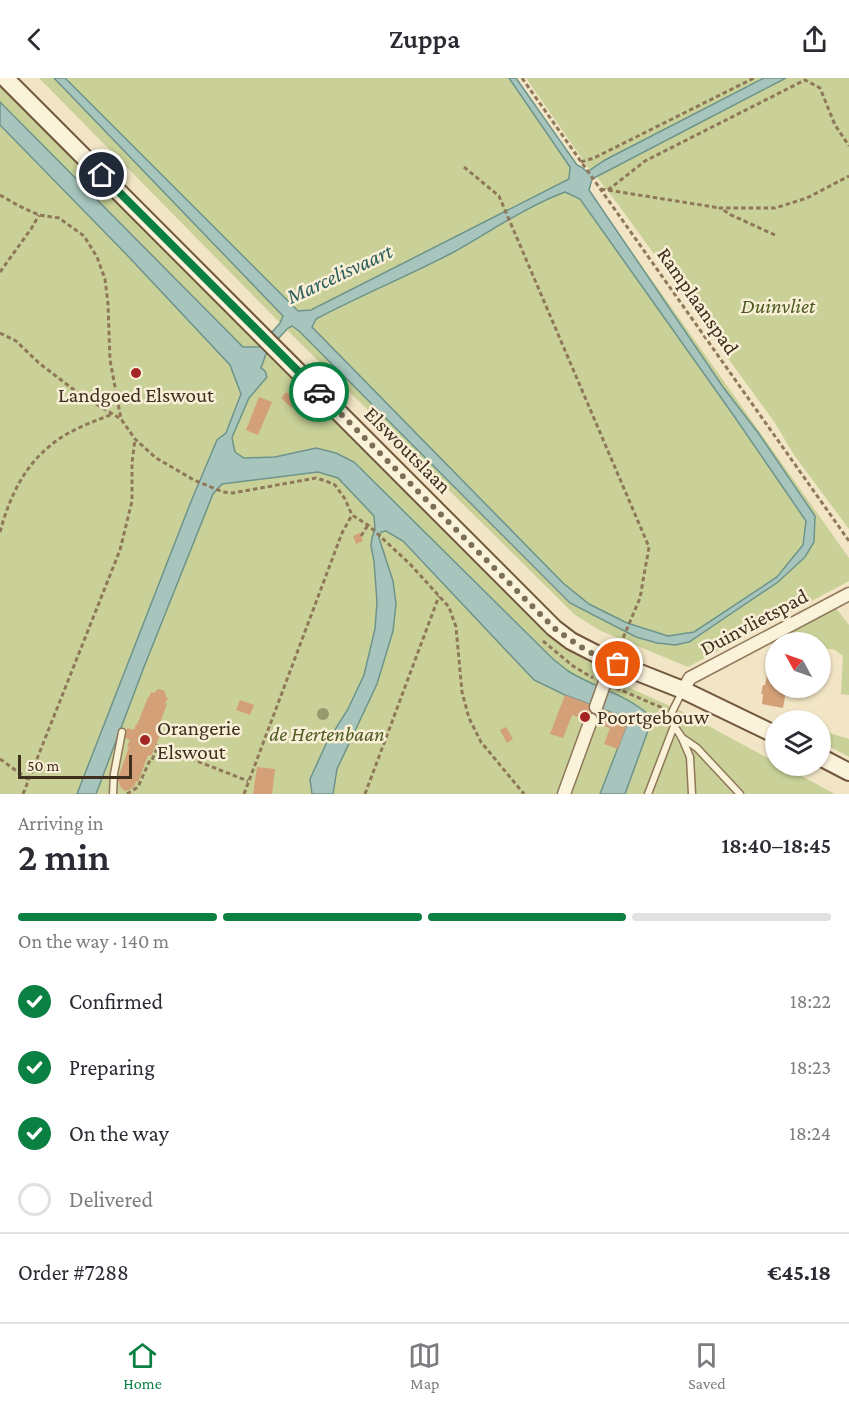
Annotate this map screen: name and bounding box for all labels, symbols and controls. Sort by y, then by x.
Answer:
icon: back [18,23,51,56]
icon: share [798,23,831,56]
text: Zuppa [389,24,460,54]
pin [76,149,127,200]
icon: home [85,158,118,191]
water label: Marcelisvaart [281,238,397,309]
street label: Ramplaanspad [652,243,744,359]
park label: Duinvliet [741,294,816,318]
courier [289,362,349,422]
marker: Landgoed Elswout [129,366,143,380]
icon: car [303,376,336,409]
place label: Landgoed Elswout [58,383,215,407]
street label: Elswoutslaan [360,402,456,498]
street label: Duinvlietspad [696,584,812,660]
north arrow [765,632,831,698]
map controls [765,632,831,776]
pin [592,638,643,689]
icon: bag [601,647,634,680]
place label: Poortgebouw [597,705,710,729]
marker: Poortgebouw [578,710,592,724]
button: layers [765,710,831,776]
place label: Orangerie Elswout [157,716,241,764]
park label: de Hertenbaan [269,722,385,746]
marker: Orangerie Elswout [138,733,152,747]
scale bar [18,752,132,780]
text: 50 m [27,757,59,774]
text: Arriving in [18,812,103,834]
text: 18:40–18:45 [721,833,831,858]
text: 2 min [18,835,110,878]
text: On the way · 140 m [18,930,169,952]
icon: check [18,985,51,1018]
text: Confirmed [69,989,163,1014]
text: 18:22 [790,990,831,1012]
icon: check [18,1051,51,1084]
text: Preparing [69,1055,155,1080]
text: 18:23 [790,1056,831,1078]
icon: check [18,1117,51,1150]
text: On the way [69,1121,169,1146]
text: 18:24 [789,1122,831,1144]
text: Delivered [69,1187,153,1212]
text: Order #7288 [18,1260,129,1285]
text: €45.18 [767,1260,831,1285]
tab: Home [123,1339,162,1392]
tab: Map [408,1339,441,1392]
tab: Saved [688,1339,726,1392]

